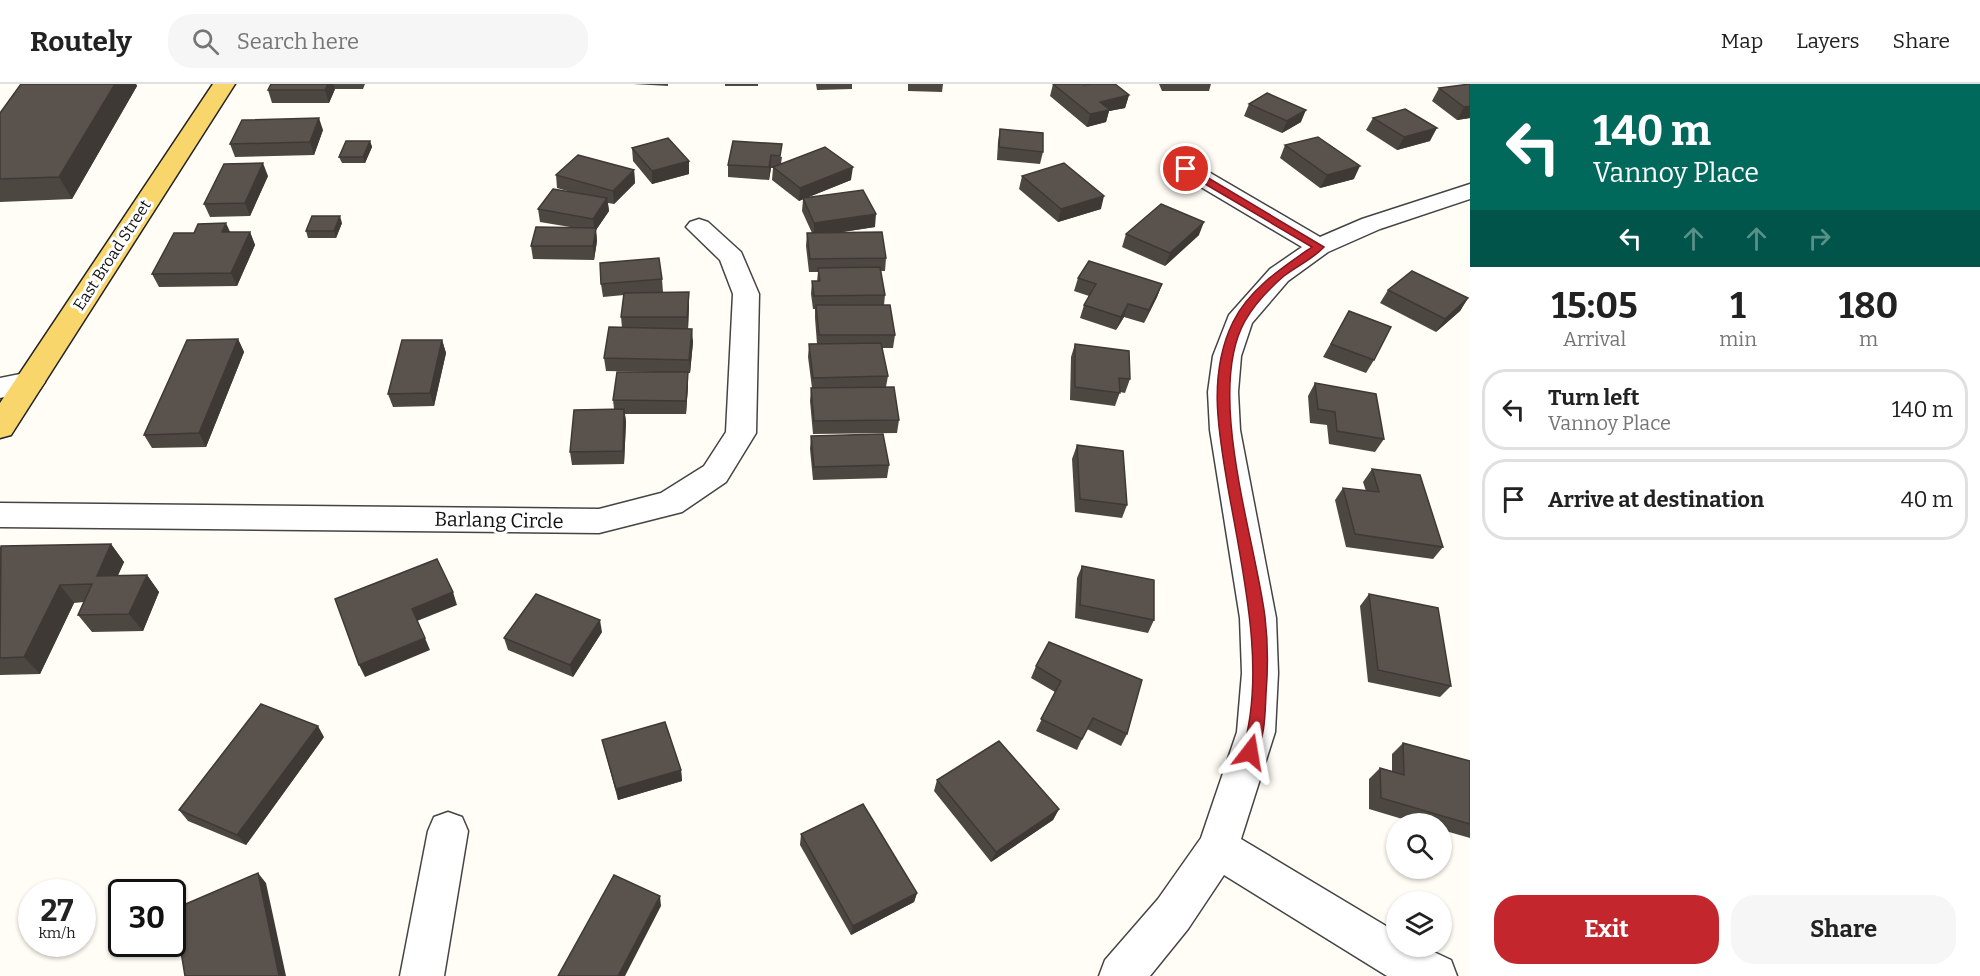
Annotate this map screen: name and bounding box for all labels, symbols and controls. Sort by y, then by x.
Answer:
search box [168,14,588,68]
text: Routely [30,25,132,58]
icon: search [189,25,222,58]
text: Search here [237,28,359,55]
text: Map [1721,28,1763,54]
text: Layers [1796,28,1860,54]
text: Share [1893,28,1950,54]
text: 140 m [1593,106,1711,156]
icon: left [1494,108,1572,186]
pin [1160,143,1211,194]
icon: arrive [1169,152,1202,185]
text: Vannoy Place [1593,157,1759,189]
street label: East Broad Street [69,196,155,314]
icon: left [1614,222,1647,255]
icon: ahead [1677,222,1710,255]
icon: ahead [1740,222,1773,255]
icon: right [1803,222,1836,255]
text: 15:05 [1552,284,1638,328]
text: 1 [1730,284,1746,328]
text: 180 [1838,284,1898,328]
text: Arrival [1563,327,1626,351]
text: min [1719,327,1757,351]
text: m [1859,327,1878,351]
text: Turn left [1548,384,1640,411]
icon: left [1497,393,1530,426]
text: 140 m [1892,396,1953,423]
text: Vannoy Place [1548,411,1671,435]
icon: arrive [1497,483,1530,516]
text: Arrive at destination [1548,486,1764,513]
text: 40 m [1901,486,1953,513]
street label: Barlang Circle [434,507,564,533]
position arrow [1218,720,1282,784]
map controls [1386,813,1452,957]
button: search [1386,813,1452,879]
speed limit sign: 30 [108,879,186,957]
button: layers [1386,891,1452,957]
text: 27 [41,893,73,929]
button: Exit [1494,895,1719,964]
button: Share [1731,895,1956,964]
text: km/h [38,924,76,942]

